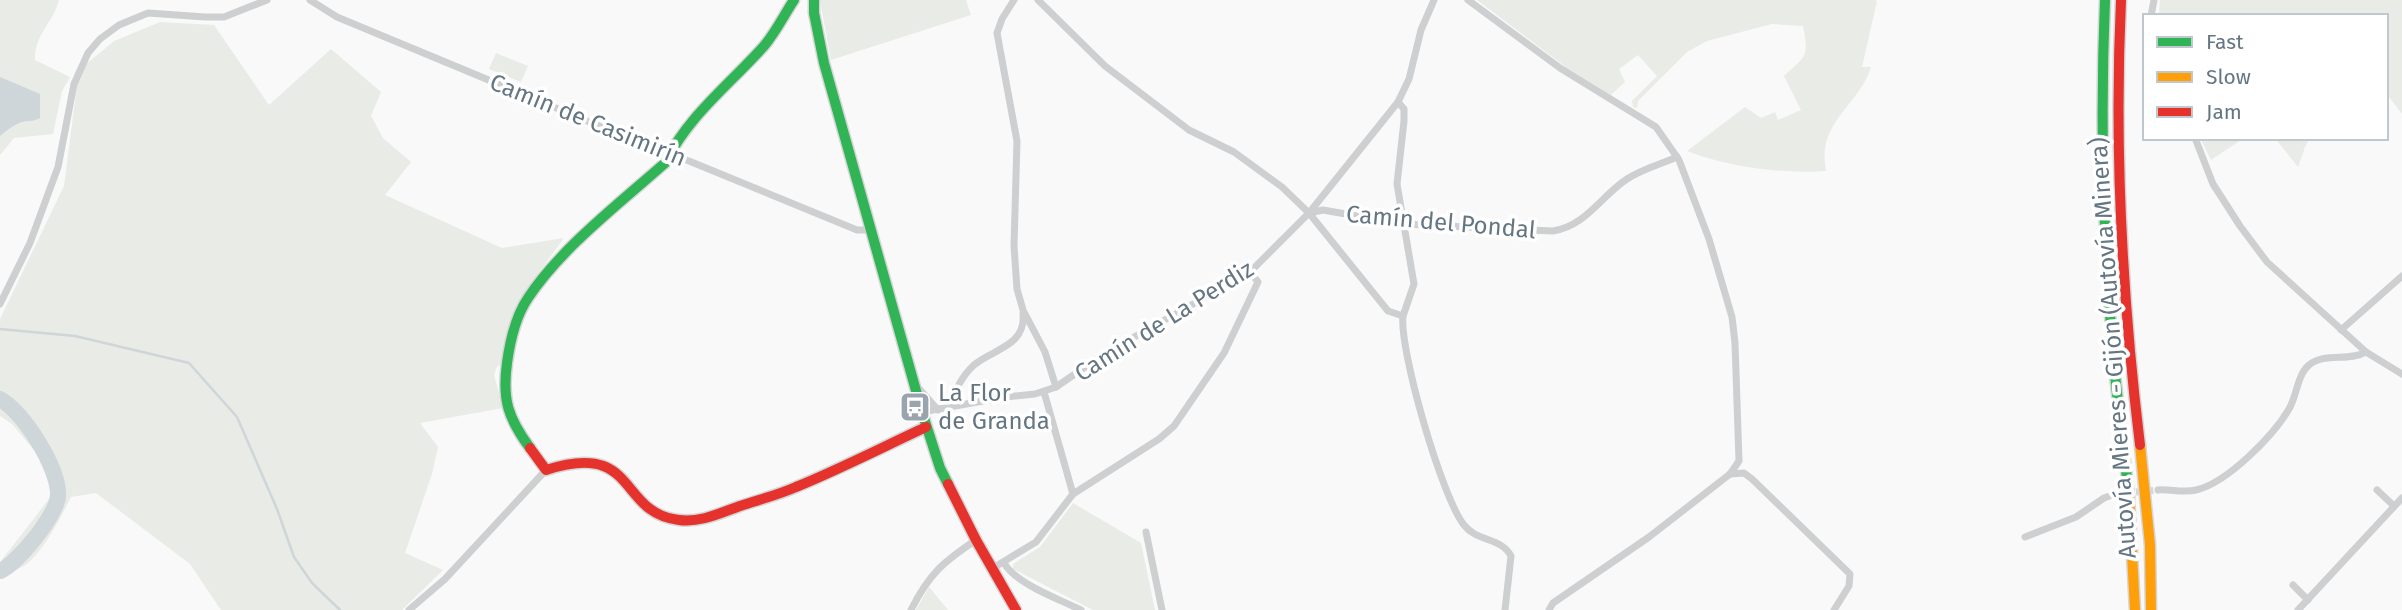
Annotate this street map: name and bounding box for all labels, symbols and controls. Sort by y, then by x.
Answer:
legend [2143,14,2388,140]
text: Fast [2206,29,2244,55]
text: Slow [2206,64,2251,90]
street label: Camín de Casimirín [486,68,690,172]
text: Jam [2206,99,2242,125]
street label: Autovía Mieres - Gijón (Autovía Minera) [2084,136,2142,560]
street label: Camín del Pondal [1345,200,1537,244]
street label: Camín de La Perdiz [1069,255,1259,387]
place label: La Flor de Granda [938,379,1050,435]
bus stop icon: La Flor de Granda [898,390,932,424]

